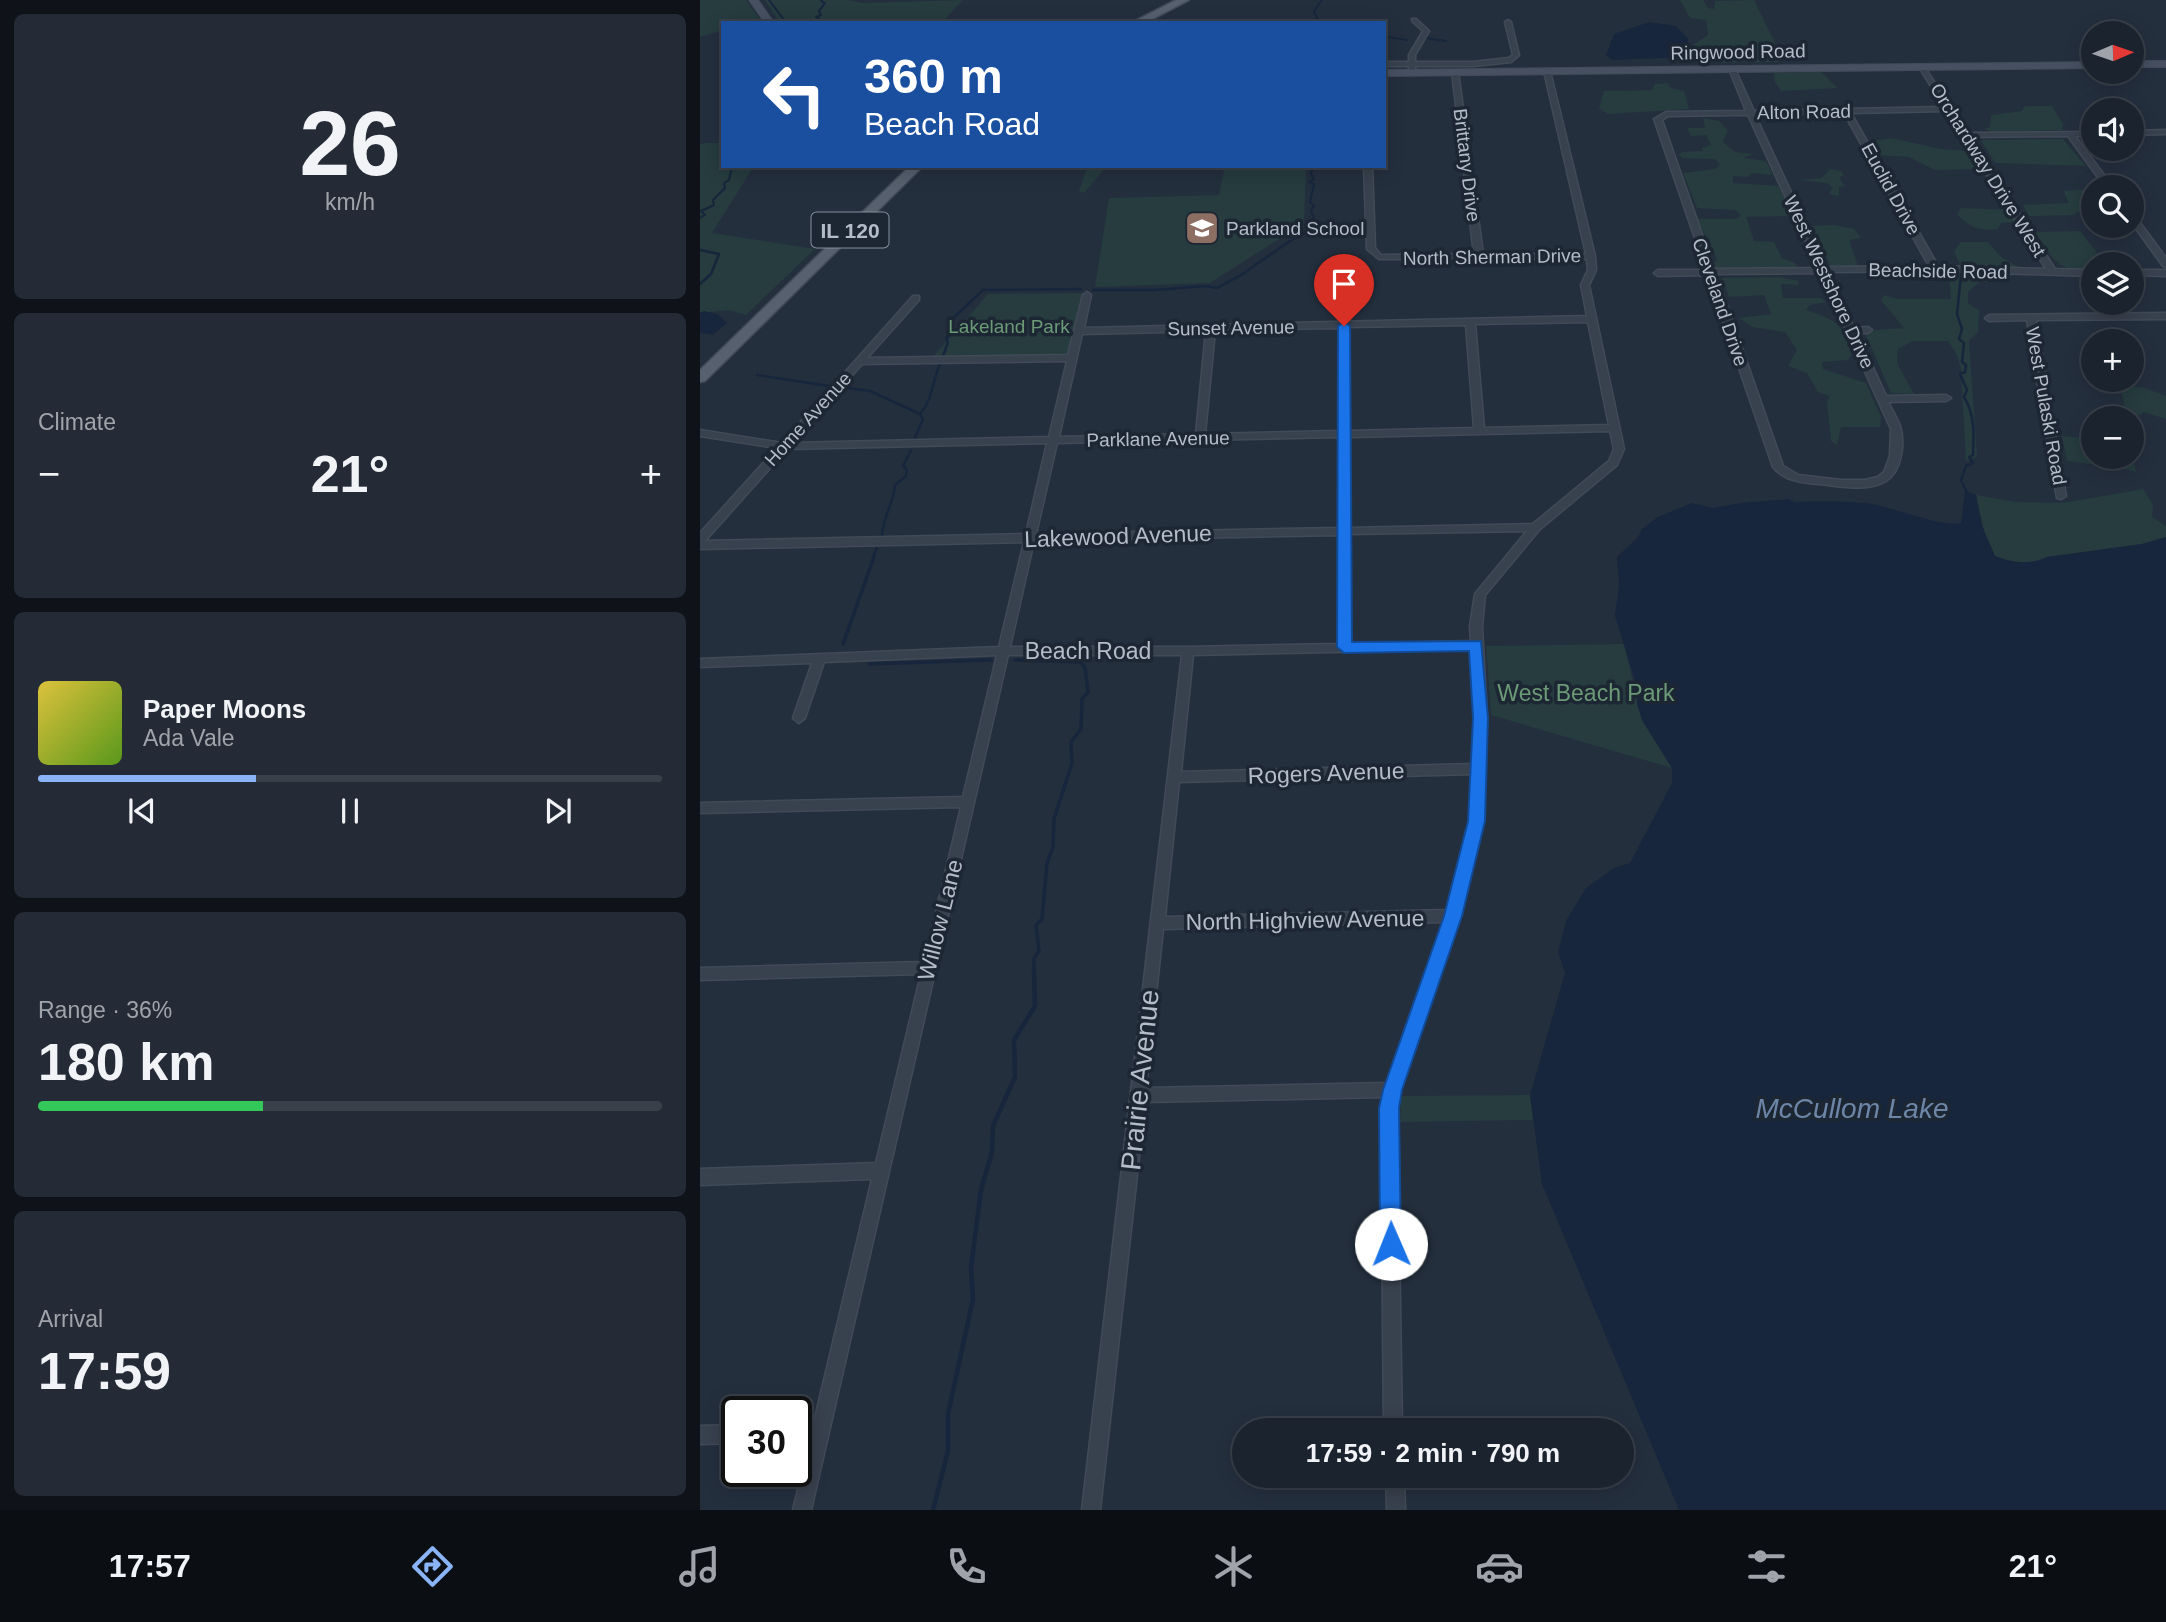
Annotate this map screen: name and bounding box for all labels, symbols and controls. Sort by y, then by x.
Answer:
north arrow [2081,21,2144,84]
map controls [2081,21,2144,469]
street label: Ringwood Road [1670,40,1806,64]
icon: left [749,49,840,140]
text: 360 m [864,49,1003,103]
street label: Orchardway Drive West [1926,80,2050,261]
text: 26 [299,93,401,194]
button: sound [2081,98,2144,161]
street label: Alton Road [1757,101,1851,123]
text: Beach Road [864,106,1040,142]
street label: Brittany Drive [1450,107,1484,223]
street label: Euclid Drive [1857,140,1925,238]
button: search [2081,175,2144,238]
text: km/h [325,189,375,215]
street label: West Westshore Drive [1780,192,1878,372]
school or university icon: Parkland School [1183,209,1221,247]
road number: IL 120 [811,212,888,247]
place label: Parkland School [1226,218,1364,239]
street label: Cleveland Drive [1688,235,1752,369]
street label: North Sherman Drive [1403,245,1581,269]
button: layers [2081,252,2144,315]
pin [1314,254,1374,326]
street label: Beachside Road [1868,259,2008,283]
icon: arrive [1325,265,1363,303]
park label: Lakeland Park [948,316,1070,337]
street label: Sunset Avenue [1167,316,1295,340]
street label: West Pulaski Road [2022,325,2070,487]
button: + [2081,329,2144,392]
street label: Home Avenue [760,368,856,470]
button: − [2081,406,2144,469]
text: Climate [38,409,116,435]
street label: Parklane Avenue [1086,427,1230,451]
text: 21° [311,445,389,503]
text: − [38,453,60,495]
text: + [640,453,662,495]
street label: Lakewood Avenue [1024,520,1212,552]
street label: Beach Road [1025,638,1151,664]
park label: West Beach Park [1497,680,1675,706]
text: Paper Moons [143,694,306,724]
text: Ada Vale [143,725,235,751]
street label: Rogers Avenue [1247,757,1405,789]
icon: previous [123,792,161,830]
icon: pause [331,792,369,830]
icon: next [539,792,577,830]
street label: Willow Lane [912,857,968,983]
street label: North Highview Avenue [1185,905,1425,935]
street label: Prairie Avenue [1115,988,1165,1172]
text: Range · 36% [38,997,172,1023]
text: 180 km [38,1033,214,1091]
water label: McCullom Lake [1756,1093,1948,1124]
position arrow [1354,1207,1428,1281]
text: Arrival [38,1306,103,1332]
text: 17:59 [38,1342,171,1400]
speed limit sign: 30 [721,1396,812,1487]
text: 17:59 · 2 min · 790 m [1306,1438,1560,1468]
icon: directions [408,1542,457,1591]
icon: music [675,1542,724,1591]
icon: phone [942,1542,991,1591]
icon: climate [1209,1542,1258,1591]
icon: car [1475,1542,1524,1591]
icon: filters [1742,1542,1791,1591]
text: 17:57 [109,1548,191,1584]
text: 21° [2009,1548,2057,1584]

